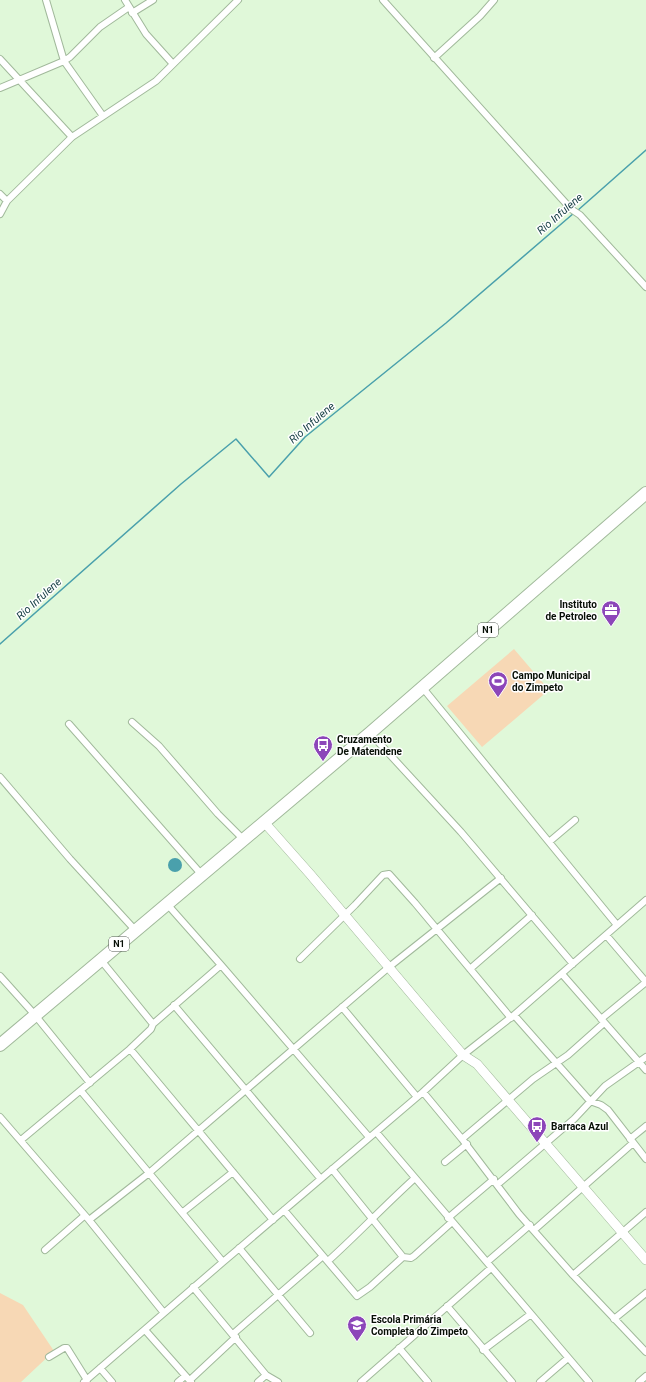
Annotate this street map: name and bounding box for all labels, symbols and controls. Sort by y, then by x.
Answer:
water label: Rio Infulene [535,190,586,237]
water label: Rio Infulene [287,399,338,446]
water label: Rio Infulene [14,575,64,623]
place label: Instituto de Petroleo [545,599,597,622]
office icon: Instituto de Petroleo [600,599,622,627]
road number: N1 [478,623,498,637]
sports icon: Campo Municipal do Zimpeto [487,670,509,698]
place label: Campo Municipal do Zimpeto [512,670,591,693]
bus stop icon: Cruzamento De Matendene [312,734,334,762]
place label: Cruzamento De Matendene [337,734,403,757]
road number: N1 [109,937,129,951]
bus stop icon: Barraca Azul [526,1115,548,1143]
place label: Barraca Azul [551,1121,609,1132]
school or university icon: Escola Primária Completa do Zimpeto [346,1314,368,1342]
place label: Escola Primária Completa do Zimpeto [371,1314,468,1337]

